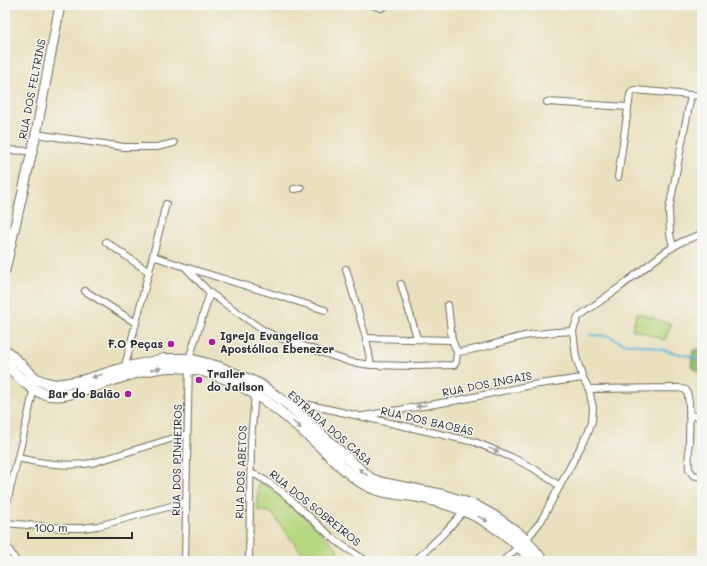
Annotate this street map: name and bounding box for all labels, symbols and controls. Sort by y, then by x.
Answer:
street label: RUA DOS FELTRINS [14,37,49,140]
place label: Igreja Evangelica Apostólica Ebenezer [220,328,335,356]
place label: F.O Peças [108,336,163,351]
marker: Igreja Evangelica Apostólica Ebenezer [207,337,217,347]
marker: F.O Peças [166,339,176,349]
one-way arrow [150,366,162,372]
place label: Trailer do Jailson [207,366,264,394]
street label: RUA DOS INGAIS [441,367,533,400]
one-way arrow [90,373,102,379]
marker: Trailer do Jailson [194,375,204,385]
place label: Bar do Balão [48,386,120,401]
street label: ESTRADA DOS CASA [285,387,376,468]
marker: Bar do Balão [123,389,133,399]
street label: RUA DOS BAOBÁS [379,403,475,438]
one-way arrow [415,403,427,409]
street label: RUA DOS PINHEIROS [168,404,185,516]
one-way arrow [292,421,302,430]
street label: RUA DOS ABETOS [231,425,250,519]
one-way arrow [488,447,499,453]
street label: RUA DOS SOBREIROS [267,466,364,549]
one-way arrow [358,468,369,477]
scale bar [28,514,132,540]
one-way arrow [477,516,489,523]
text: 100 m [34,519,68,535]

